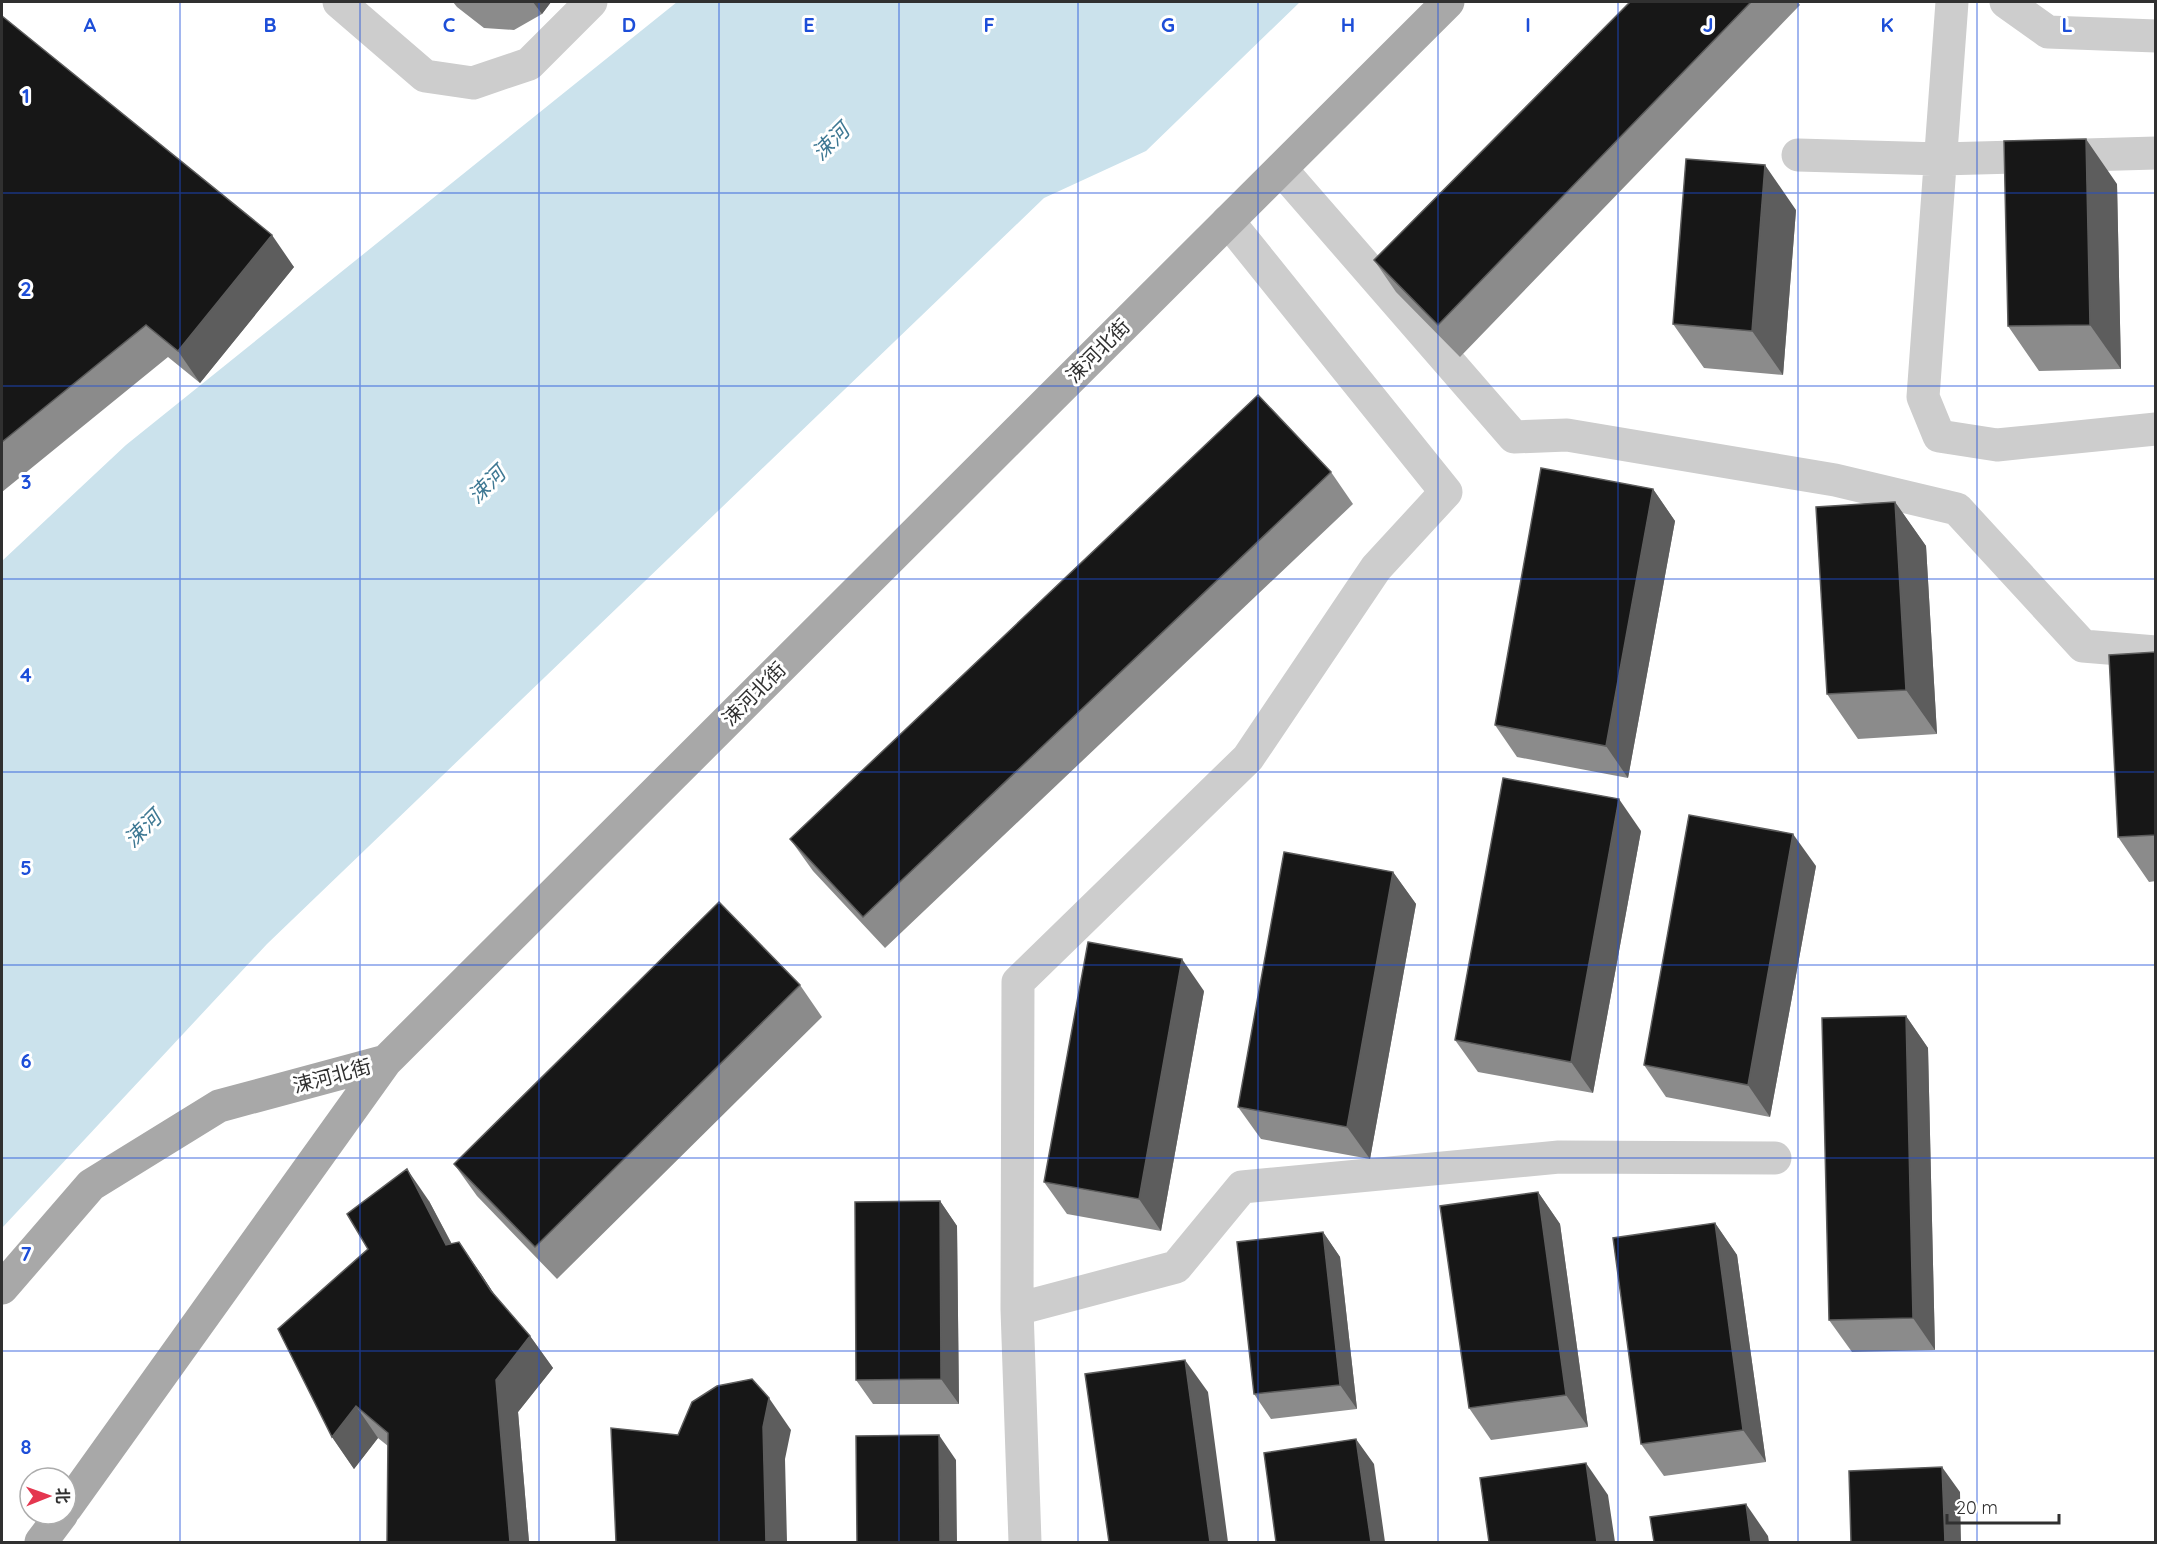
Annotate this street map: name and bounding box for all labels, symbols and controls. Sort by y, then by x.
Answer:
text: A [84,12,97,37]
text: B [263,12,277,37]
text: C [443,12,456,37]
text: D [622,12,636,37]
text: E [803,12,815,37]
text: F [983,12,995,37]
text: G [1161,12,1175,37]
text: H [1341,12,1355,37]
text: I [1525,12,1531,37]
text: J [1702,12,1714,37]
text: K [1880,12,1894,37]
text: L [2061,12,2073,37]
text: 1 [22,83,30,108]
water label: 涑河 [806,114,857,165]
text: 2 [20,276,32,301]
street label: 涑河北街 [1061,314,1135,388]
water label: 涑河 [462,457,513,508]
text: 3 [21,469,31,494]
street label: 涑河北街 [717,657,791,731]
text: 4 [20,662,32,687]
water label: 涑河 [118,801,169,852]
text: 5 [20,855,32,880]
text: 6 [20,1048,32,1073]
street label: 涑河北街 [290,1053,374,1098]
text: 7 [21,1241,32,1266]
text: 8 [21,1434,32,1459]
north arrow [18,1466,78,1526]
scale bar [1947,1487,2060,1525]
text: 北 [53,1488,73,1504]
text: 20 m [1956,1496,1998,1519]

